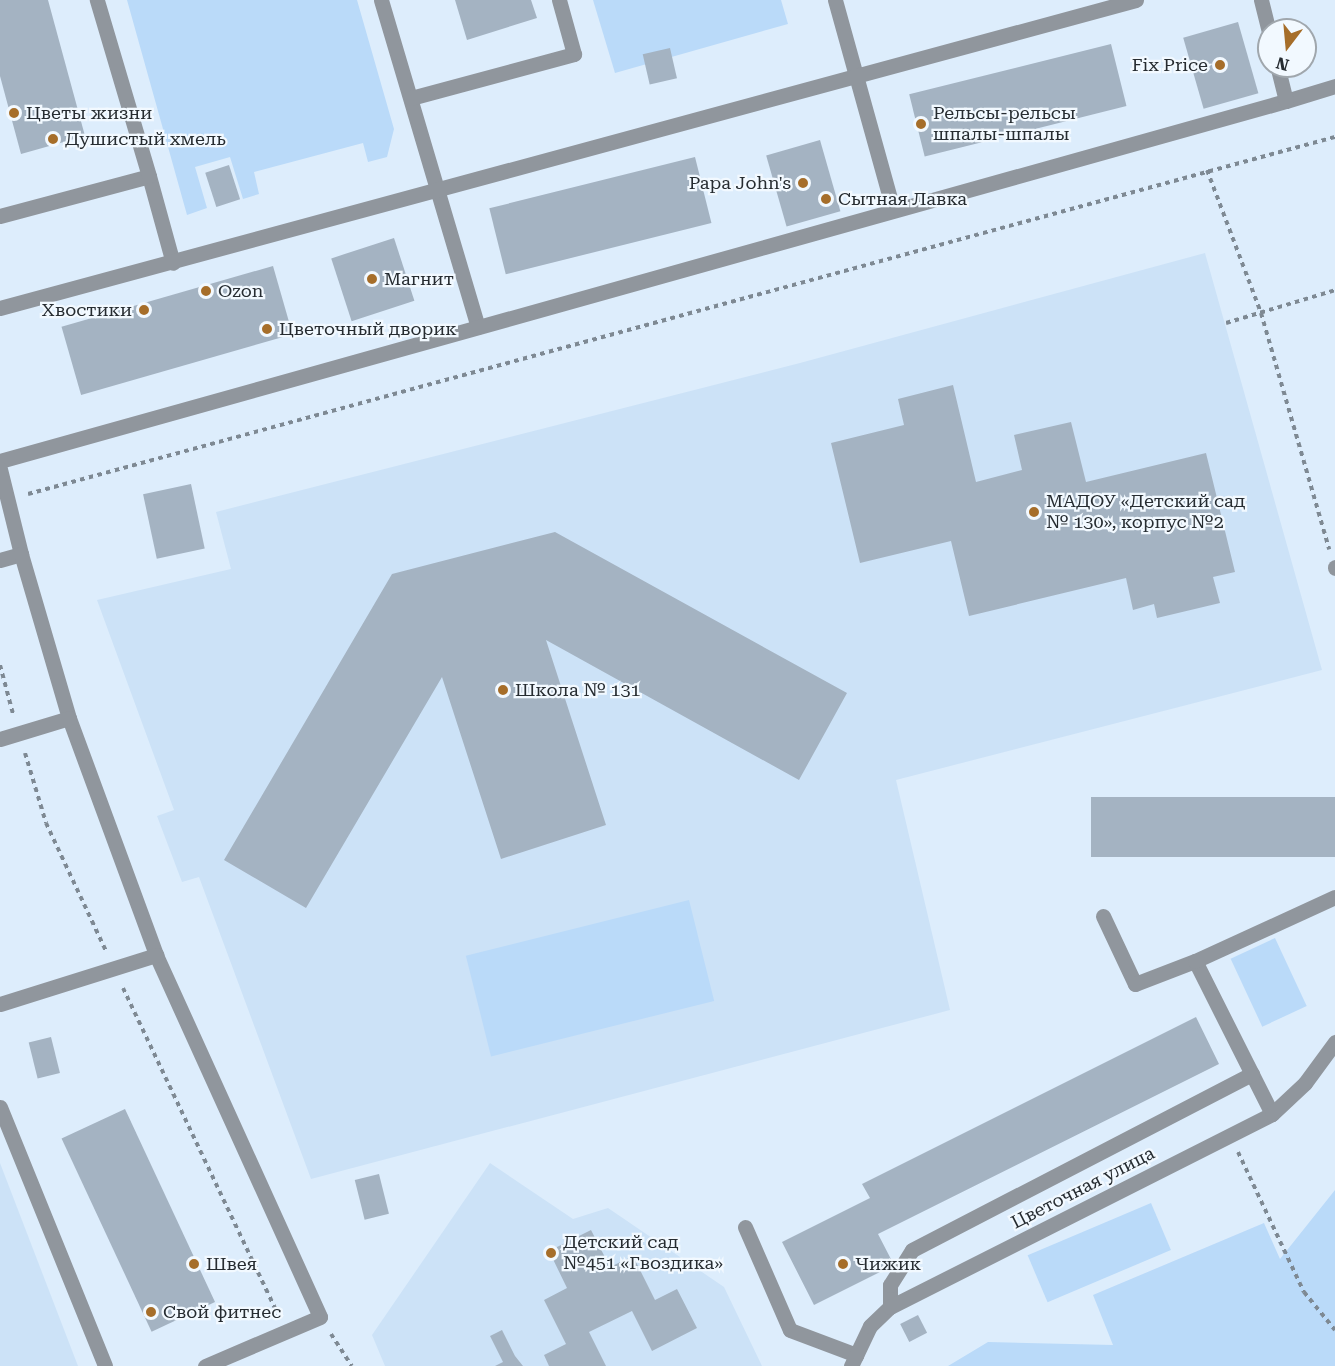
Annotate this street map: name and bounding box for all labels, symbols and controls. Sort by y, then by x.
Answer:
north arrow [1257,18,1317,78]
text: N [1274,53,1291,75]
place label: Fix Price [1132,54,1208,76]
marker: Fix Price [1213,58,1227,72]
place label: Цветы жизни [26,102,152,124]
place label: Рельсы-рельсы шпалы-шпалы [933,103,1076,146]
marker: Цветы жизни [7,106,21,120]
marker: Рельсы-рельсы шпалы-шпалы [914,117,928,131]
place label: Душистый хмель [65,128,226,150]
marker: Душистый хмель [46,132,60,146]
place label: Papa John's [689,172,791,194]
marker: Papa John's [796,176,810,190]
place label: Сытная Лавка [838,188,967,210]
marker: Сытная Лавка [819,192,833,206]
place label: Магнит [384,268,454,290]
marker: Магнит [365,272,379,286]
place label: Ozon [218,280,263,302]
marker: Ozon [199,284,213,298]
place label: Хвостики [42,299,132,321]
marker: Хвостики [137,303,151,317]
place label: Цветочный дворик [279,318,457,340]
marker: Цветочный дворик [260,322,274,336]
place label: МАДОУ «Детский сад № 130», корпус №2 [1046,491,1245,534]
marker: МАДОУ «Детский сад № 130», корпус №2 [1027,505,1041,519]
place label: Школа № 131 [515,679,641,701]
marker: Школа № 131 [496,683,510,697]
street label: Цветочная улица [1008,1143,1158,1233]
place label: Детский сад №451 «Гвоздика» [563,1232,723,1274]
marker: Детский сад №451 «Гвоздика» [544,1246,558,1260]
place label: Швея [206,1253,257,1275]
place label: Чижик [855,1253,921,1275]
marker: Швея [187,1257,201,1271]
marker: Чижик [836,1257,850,1271]
place label: Свой фитнес [163,1301,281,1323]
marker: Свой фитнес [144,1305,158,1319]

